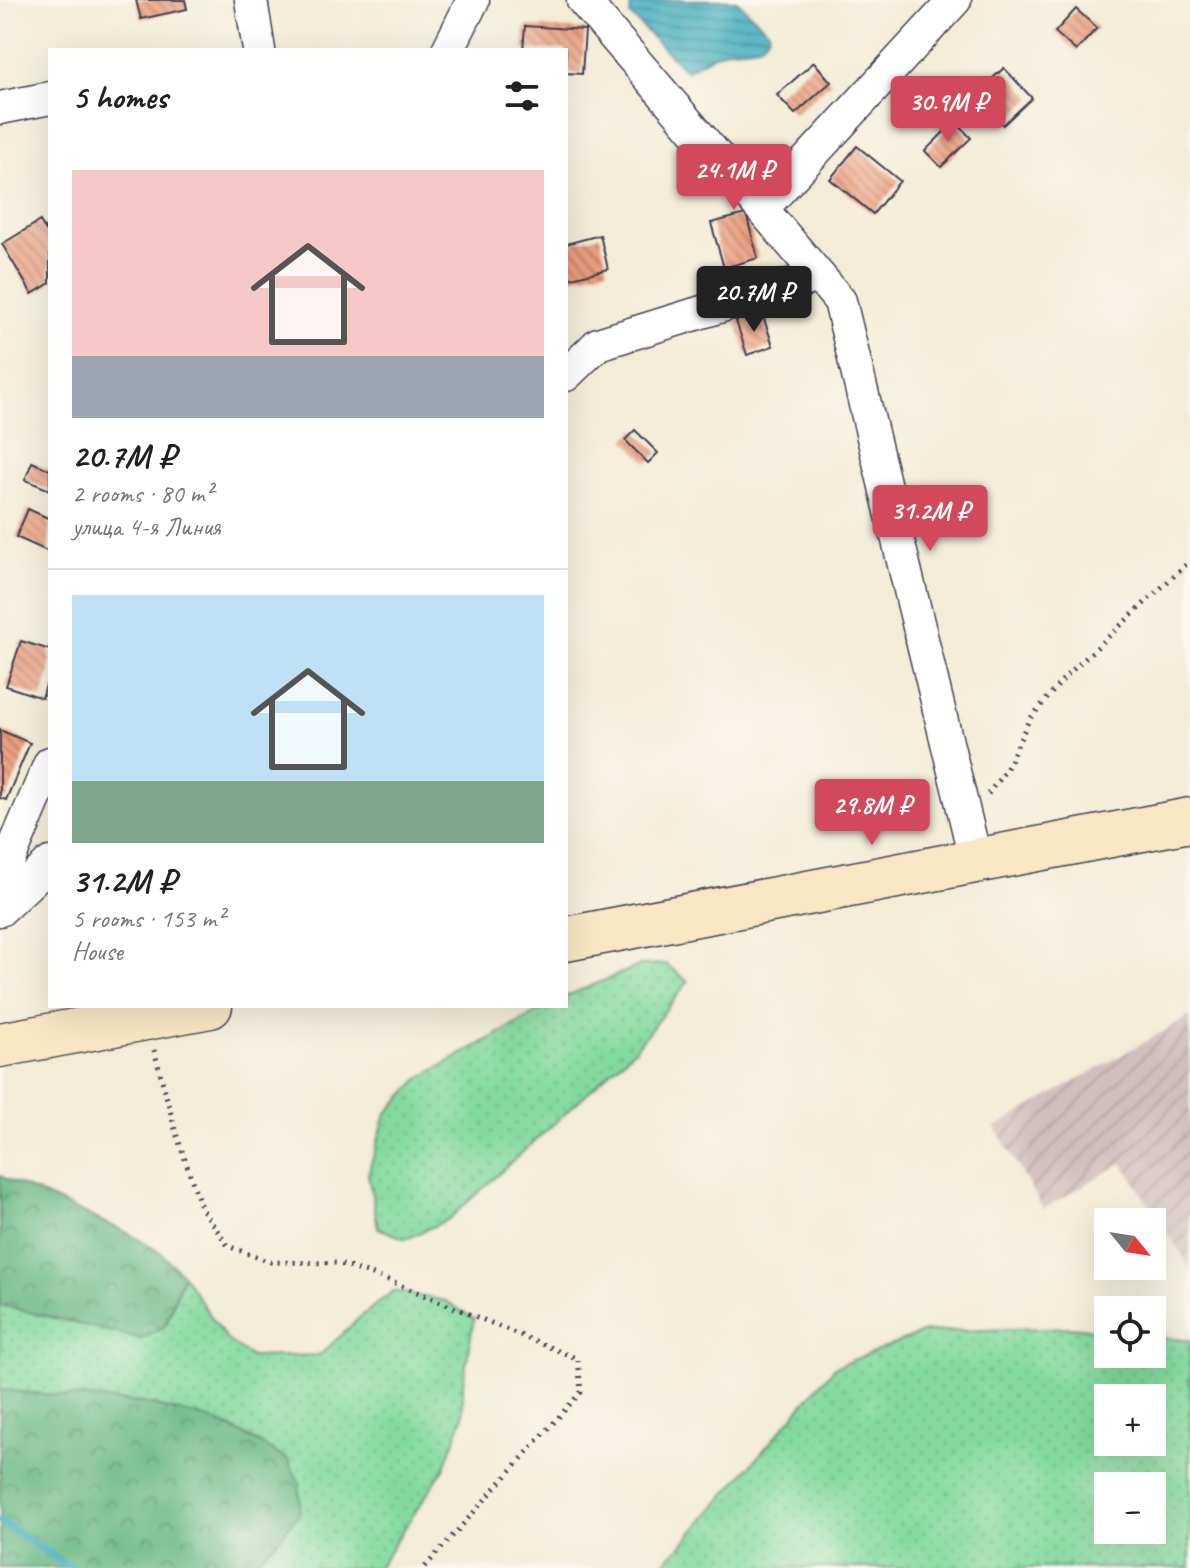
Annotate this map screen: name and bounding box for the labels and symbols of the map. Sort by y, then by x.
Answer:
pin: 30.9M ₽ [874,76,1022,144]
pin: 24.1M ₽ [660,144,808,212]
pin: 20.7M ₽ [680,266,828,334]
pin: 31.2M ₽ [856,485,1004,553]
pin: 29.8M ₽ [798,779,946,847]
north arrow [1094,1208,1166,1280]

